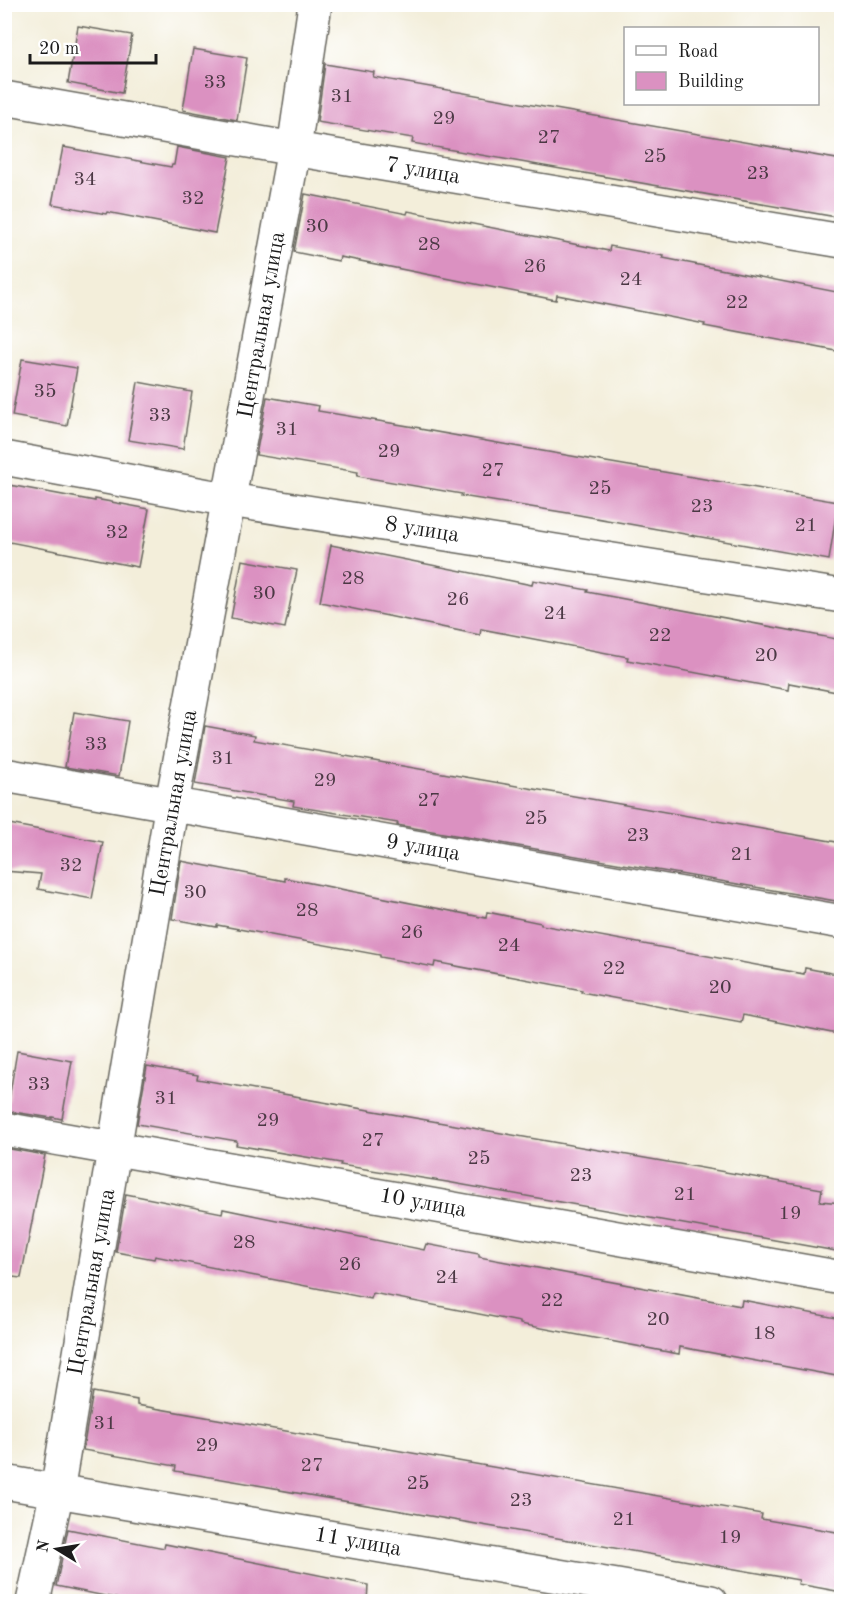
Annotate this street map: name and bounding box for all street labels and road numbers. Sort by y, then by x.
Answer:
street label: 7 улица [384,154,462,188]
street label: Центральная улица [235,230,289,420]
street label: 8 улица [383,513,461,547]
street label: Центральная улица [147,708,201,898]
street label: 9 улица [384,831,462,865]
street label: 10 улица [378,1185,468,1221]
street label: Центральная улица [65,1187,119,1377]
street label: 11 улица [313,1524,403,1560]

